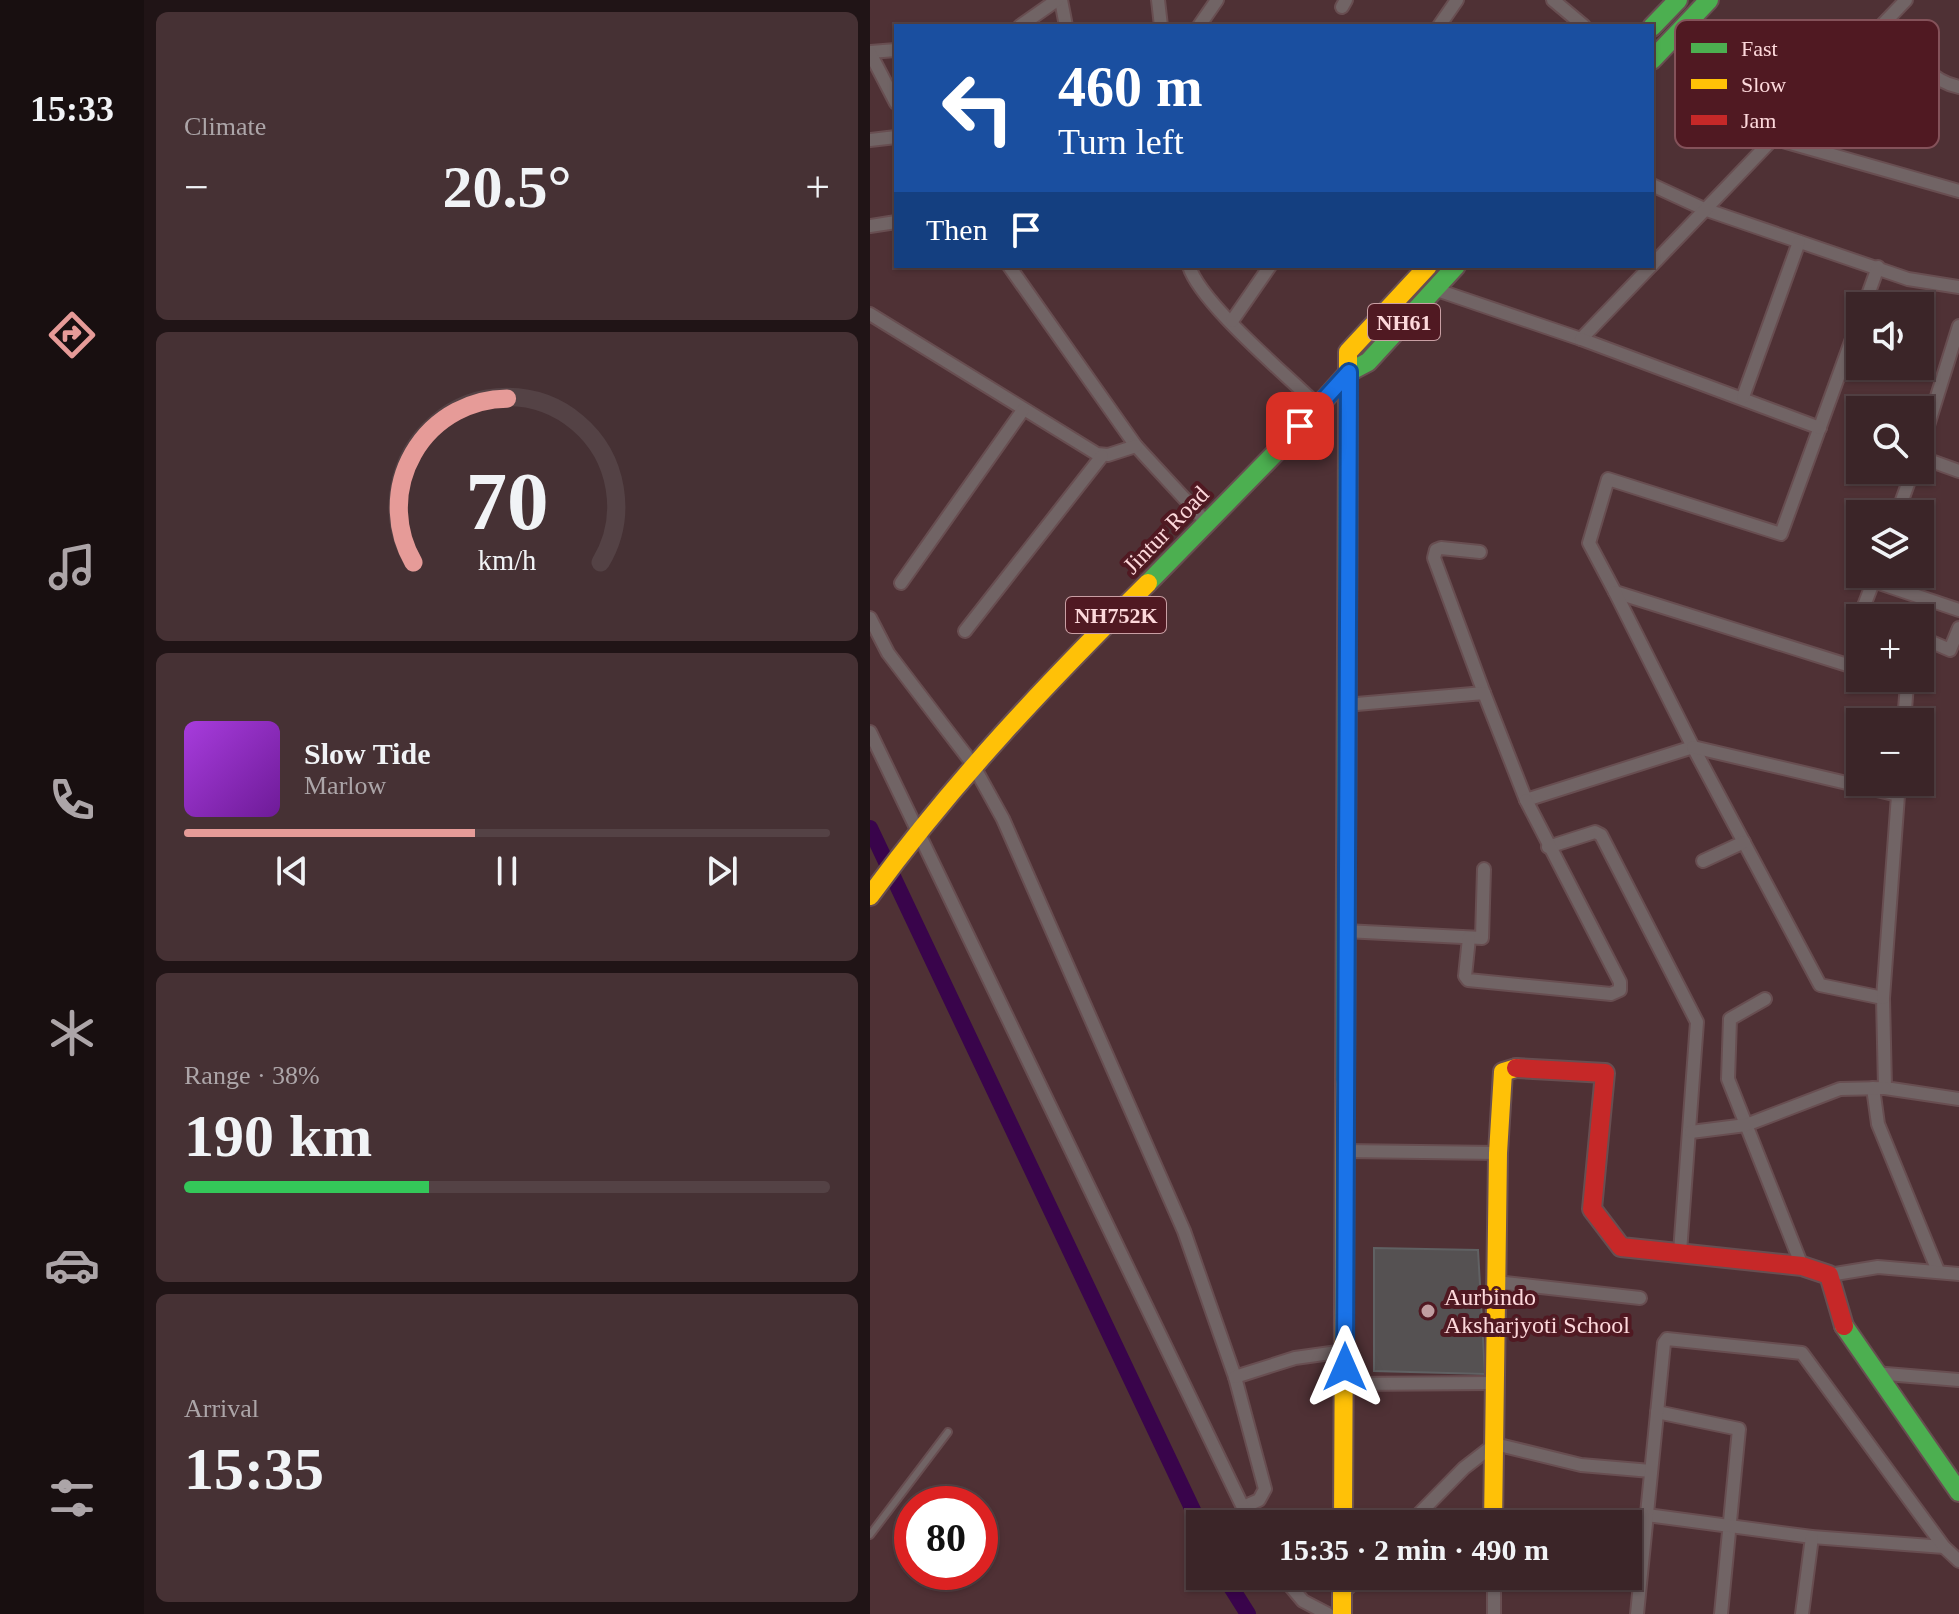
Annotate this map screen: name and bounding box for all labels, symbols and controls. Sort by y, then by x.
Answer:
legend [1675,20,1939,148]
text: Fast [1741,36,1778,61]
icon: left [926,56,1030,160]
text: 460 m [1058,56,1203,118]
text: Slow [1741,72,1786,97]
text: 15:33 [30,89,114,129]
text: Jam [1741,108,1776,133]
text: Climate [184,112,266,141]
text: Turn left [1058,122,1184,162]
text: 20.5° [443,154,572,220]
text: − [184,163,209,212]
text: + [805,163,830,212]
icon: arrive [1004,208,1048,252]
text: Then [926,213,988,246]
map controls [1846,292,1934,796]
button: sound [1846,292,1934,380]
road number: NH61 [1368,304,1440,340]
icon: directions [44,307,100,363]
pin [1266,392,1334,460]
button: search [1846,396,1934,484]
icon: arrive [1278,404,1322,448]
text: 70 [465,454,549,546]
street label: Jintur Road [1118,481,1214,579]
button: layers [1846,500,1934,588]
icon: music [44,539,100,595]
text: km/h [478,545,536,576]
road number: NH752K [1066,597,1166,633]
button: + [1846,604,1934,692]
button: − [1846,708,1934,796]
text: Slow Tide [304,737,430,770]
text: Marlow [304,771,386,800]
icon: phone [44,772,100,828]
icon: previous [270,849,314,893]
icon: pause [485,849,529,893]
icon: next [700,849,744,893]
icon: climate [44,1005,100,1061]
text: Range · 38% [184,1061,320,1090]
text: 190 km [184,1103,372,1169]
icon: car [44,1237,100,1293]
place label: Aurbindo Aksharjyoti School [1444,1284,1630,1338]
marker: Aurbindo Aksharjyoti School [1419,1302,1437,1320]
position arrow [1303,1325,1387,1409]
text: Arrival [184,1394,259,1423]
text: 15:35 [184,1436,324,1502]
icon: filters [44,1470,100,1526]
speed limit sign: 80 [894,1486,998,1590]
text: 15:35 · 2 min · 490 m [1279,1533,1549,1566]

